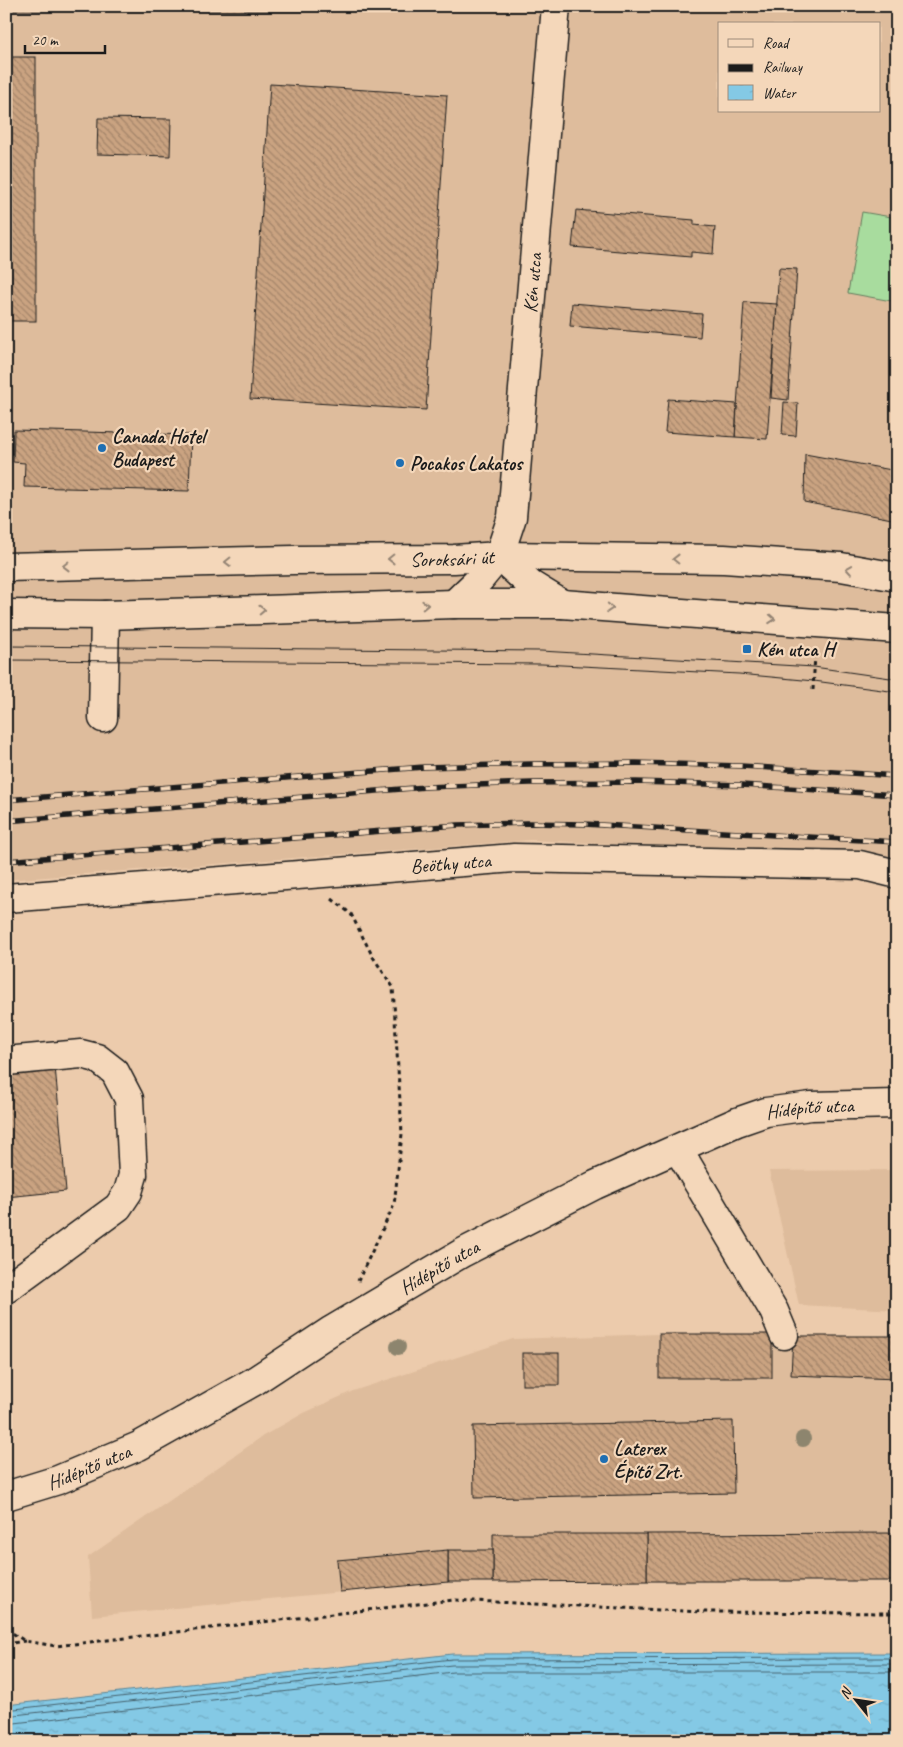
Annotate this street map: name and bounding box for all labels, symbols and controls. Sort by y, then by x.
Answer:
scale bar [25,22,105,54]
legend [718,22,880,112]
text: 20 m [32,31,59,50]
text: Road [763,34,790,53]
text: Railway [763,58,804,77]
text: Water [763,84,797,103]
street label: Kén utca [518,250,548,314]
place label: Canada Hotel Budapest [112,424,209,472]
marker: Canada Hotel Budapest [96,442,108,454]
place label: Pocakos Lakatos [410,451,524,476]
marker: Pocakos Lakatos [394,457,406,469]
street label: Soroksári út [410,544,497,572]
one-way arrow [387,554,395,565]
one-way arrow [671,554,679,564]
one-way arrow [224,557,232,567]
one-way arrow [62,561,70,571]
one-way arrow [844,564,853,574]
one-way arrow [421,600,429,611]
one-way arrow [606,602,614,613]
one-way arrow [258,605,266,616]
one-way arrow [768,614,776,625]
place label: Kén utca H [757,637,837,662]
marker: Kén utca H [741,643,753,655]
street label: Beöthy utca [410,848,494,879]
street label: Hídépítő utca [764,1093,856,1125]
street label: Hídépítő utca [395,1233,485,1300]
place label: Laterex Építő Zrt. [614,1436,683,1484]
street label: Hídépítő utca [44,1438,137,1496]
marker: Laterex Építő Zrt. [598,1453,610,1465]
north arrow [830,1674,880,1724]
text: N [836,1684,856,1702]

